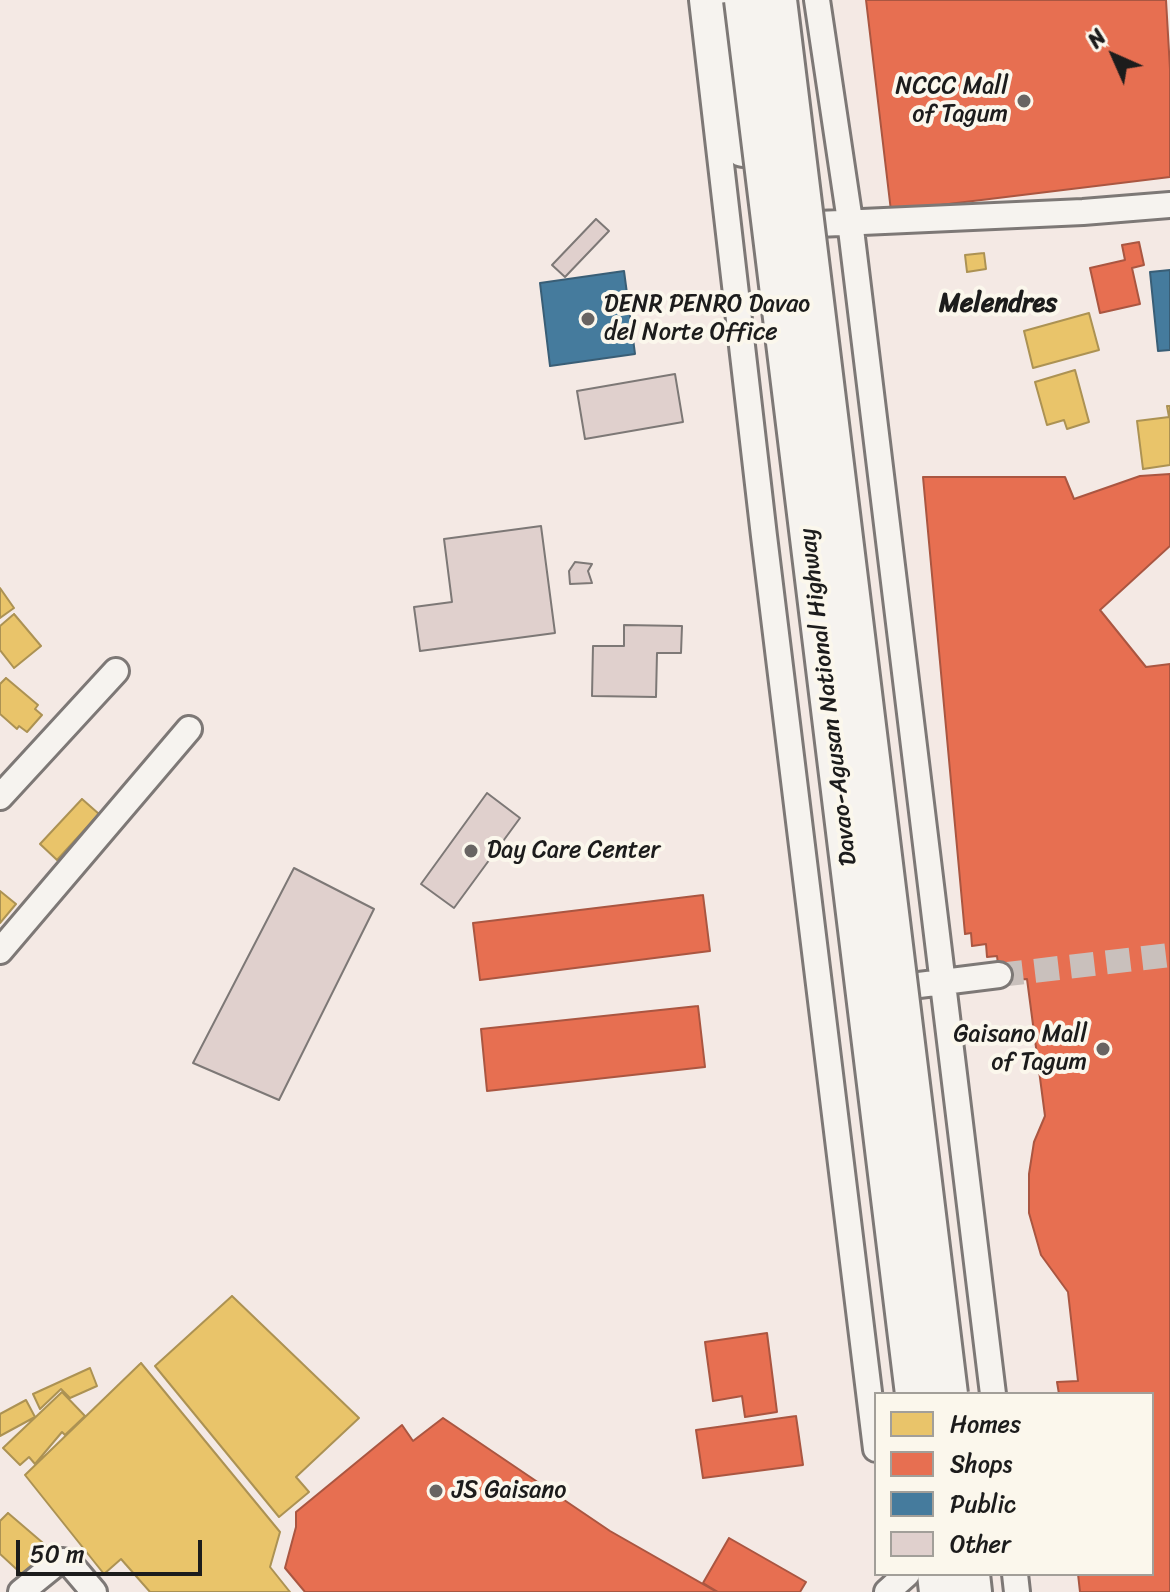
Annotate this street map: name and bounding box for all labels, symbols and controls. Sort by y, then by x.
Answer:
north arrow [1074,16,1154,96]
text: N [1077,19,1116,58]
place label: NCCC Mall of Tagum [896,73,1008,129]
marker: NCCC Mall of Tagum [1015,92,1033,110]
district label: Melendres [939,288,1057,320]
place label: DENR PENRO Davao del Norte Office [604,291,810,347]
marker: DENR PENRO Davao del Norte Office [579,310,597,328]
street label: Davao-Agusan National Highway [794,527,864,867]
place label: Day Care Center [487,837,660,865]
marker: Day Care Center [462,842,480,860]
place label: Gaisano Mall of Tagum [954,1021,1087,1077]
marker: Gaisano Mall of Tagum [1094,1040,1112,1058]
legend [874,1392,1154,1576]
text: Homes [950,1403,1021,1445]
text: Shops [950,1443,1012,1485]
place label: JS Gaisano [452,1477,566,1505]
marker: JS Gaisano [427,1482,445,1500]
text: Public [950,1483,1016,1525]
text: Other [950,1523,1011,1565]
scale bar [20,1524,206,1574]
text: 50 m [30,1533,85,1575]

